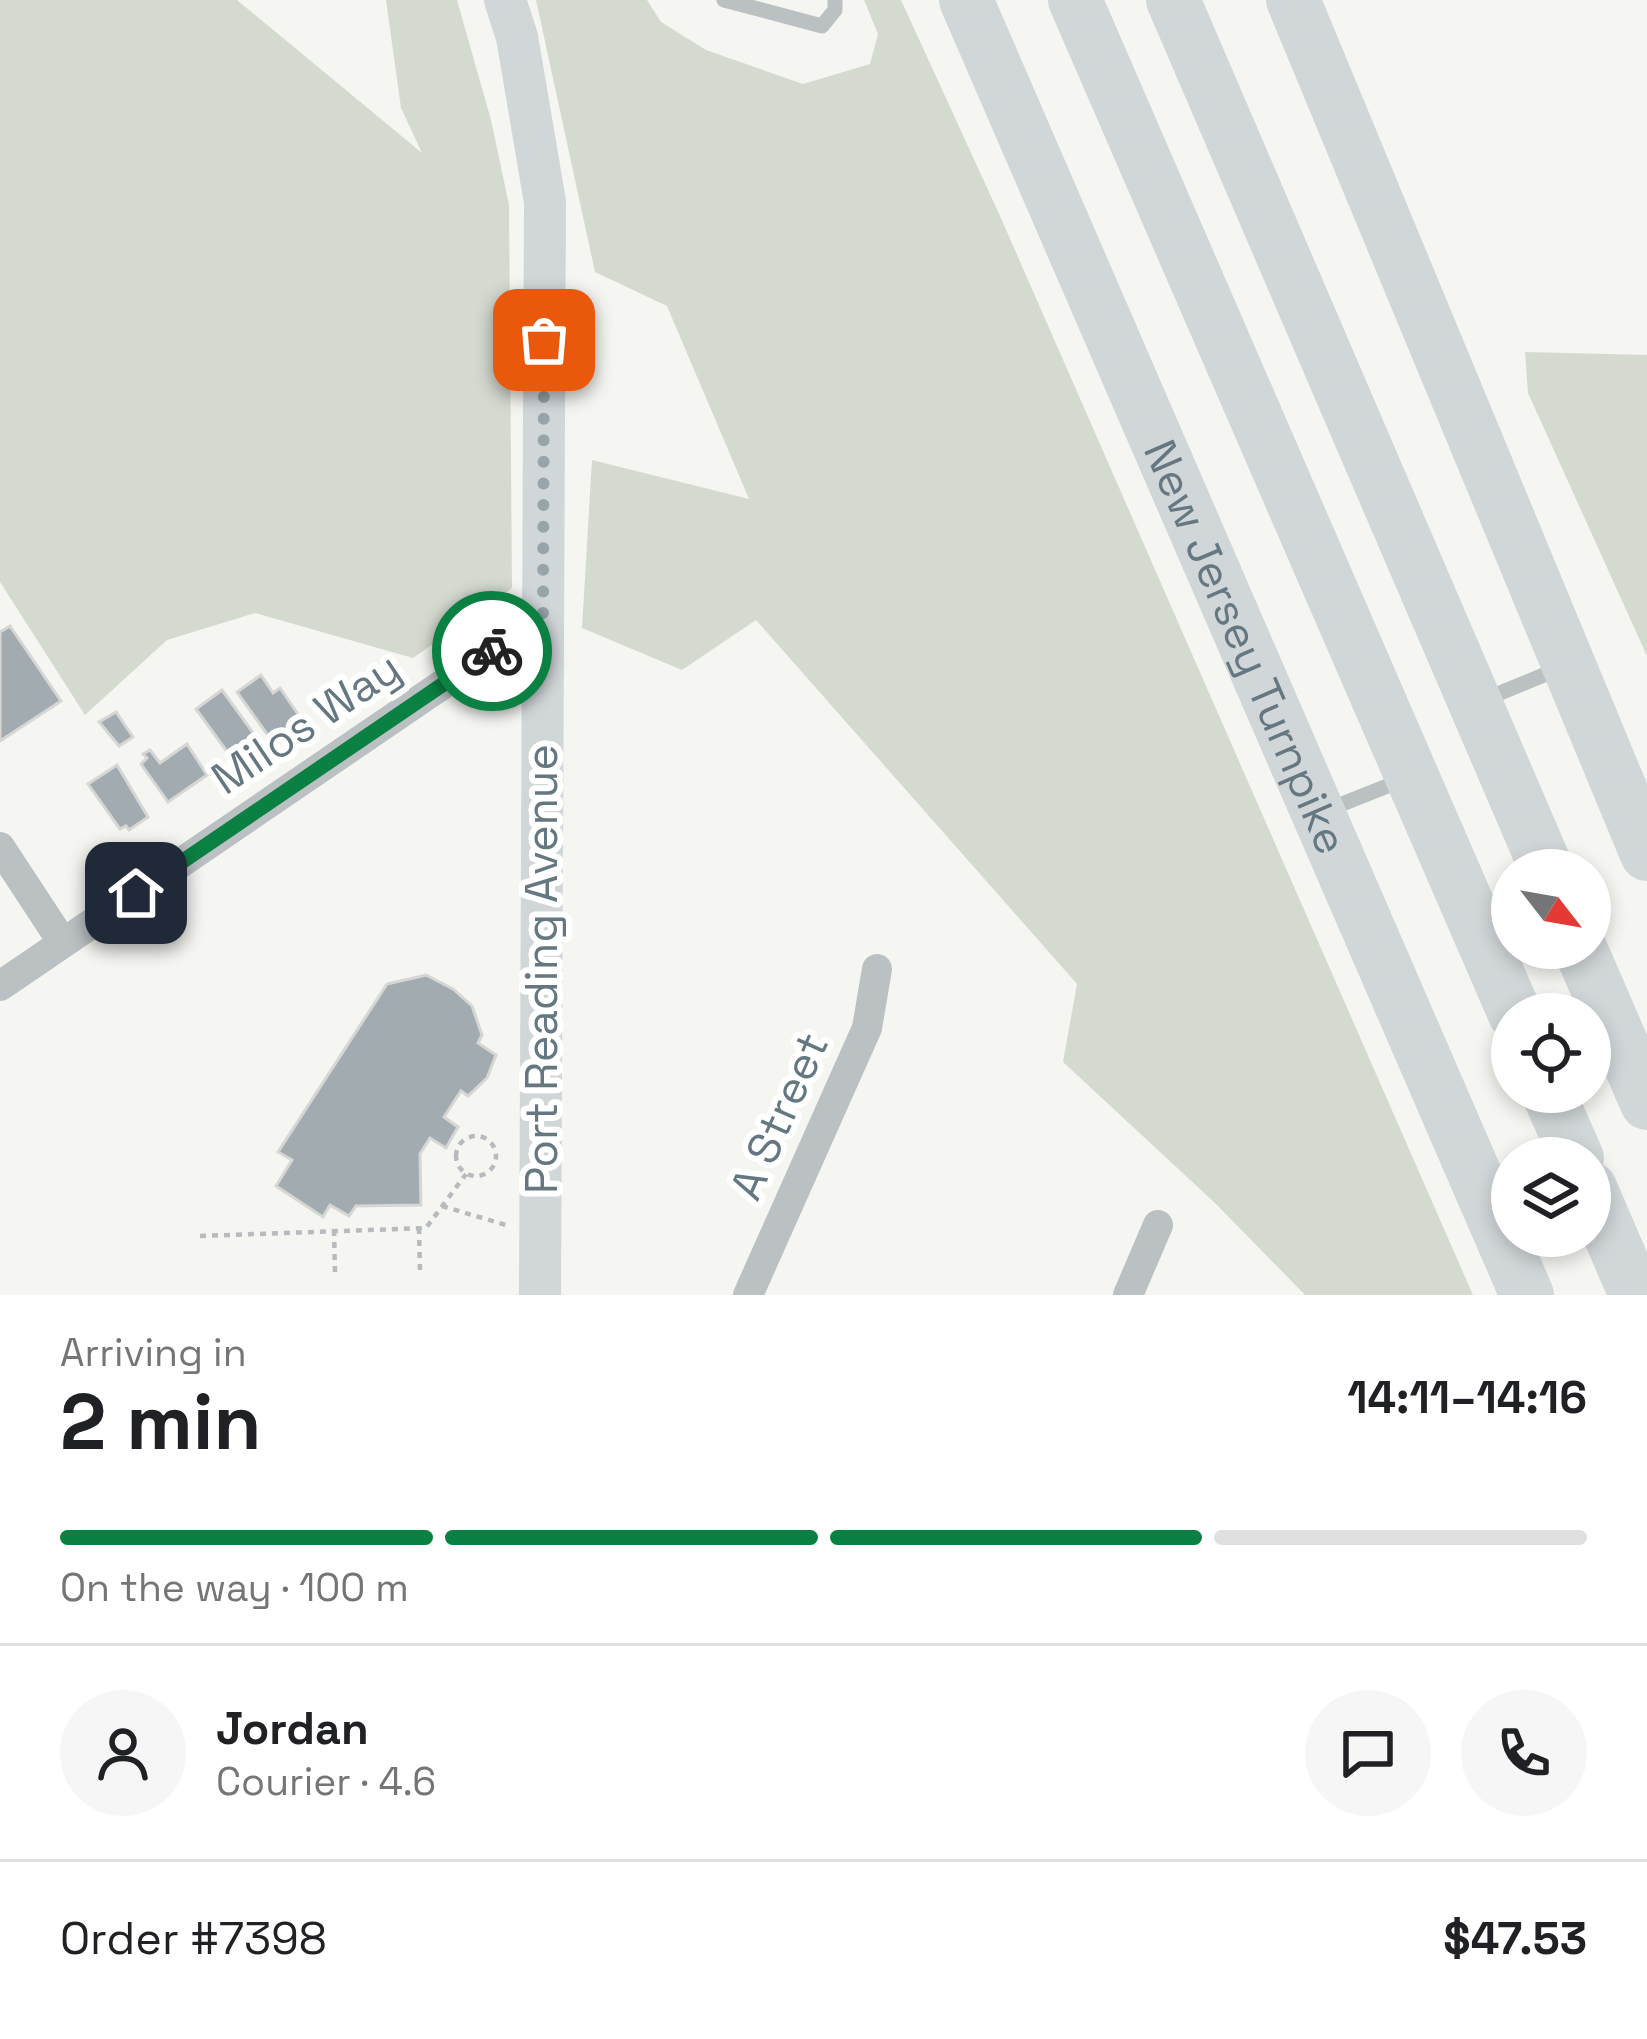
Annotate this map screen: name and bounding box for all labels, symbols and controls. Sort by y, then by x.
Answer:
pin [493,289,595,391]
icon: bag [511,307,577,373]
street label: New Jersey Turnpike [1132,431,1361,863]
courier [432,591,552,711]
icon: bike [459,618,525,684]
street label: Milos Way [201,639,411,807]
street label: Port Reading Avenue [513,744,570,1194]
pin [85,842,187,944]
north arrow [1491,849,1611,969]
map controls [1491,849,1611,1257]
icon: home [103,860,169,926]
button: locate [1491,993,1611,1113]
street label: A Street [717,1024,841,1208]
button: layers [1491,1137,1611,1257]
text: Arriving in [60,1328,247,1377]
text: 14:11–14:16 [1347,1369,1587,1426]
text: 2 min [60,1372,262,1472]
text: On the way · 100 m [60,1563,409,1612]
button: person [60,1690,186,1816]
button: chat [1305,1690,1431,1816]
button: phone [1461,1690,1587,1816]
text: Jordan [216,1700,369,1757]
text: Courier · 4.6 [216,1757,436,1806]
text: Order #7398 [60,1910,327,1967]
text: $47.53 [1443,1910,1587,1967]

